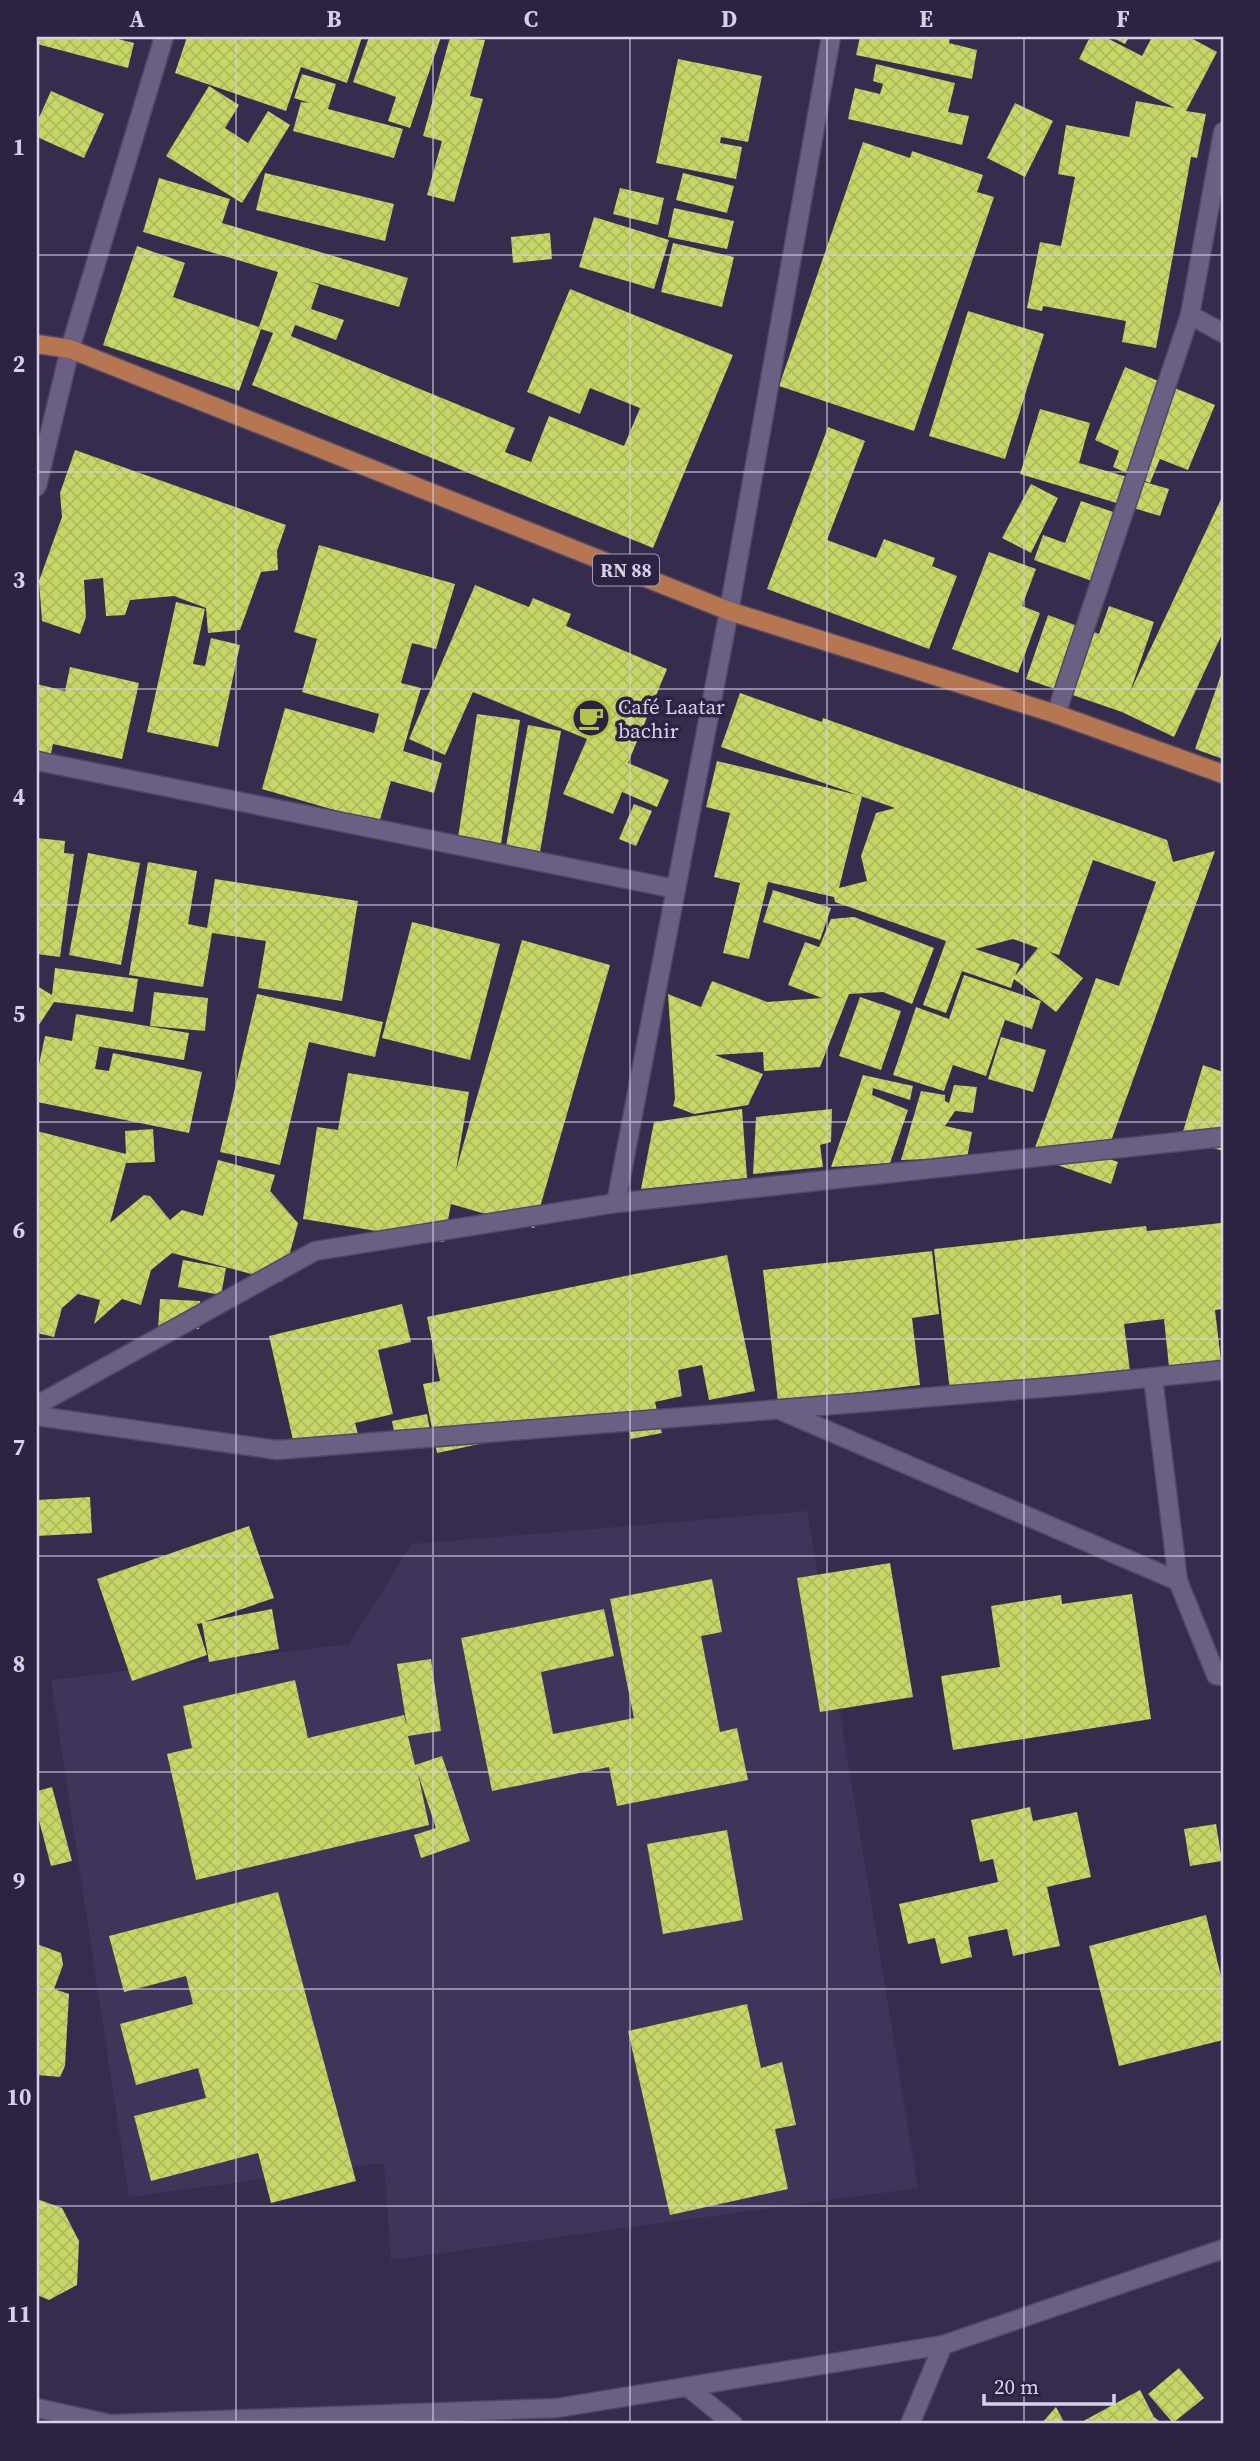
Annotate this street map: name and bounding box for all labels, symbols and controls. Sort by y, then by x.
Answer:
text: A [129,3,145,35]
text: B [327,3,342,35]
text: C [524,3,538,35]
text: D [721,3,737,35]
text: E [919,3,933,35]
text: F [1116,3,1130,35]
text: 1 [13,131,25,163]
text: 2 [13,348,25,380]
road number: RN 88 [593,554,659,586]
text: 3 [13,564,25,596]
place label: Café Laatar bachir [618,692,725,745]
cafe icon: Café Laatar bachir [570,697,612,739]
text: 4 [13,781,25,813]
text: 5 [13,998,25,1030]
text: 6 [13,1214,25,1246]
text: 7 [13,1431,25,1463]
text: 8 [13,1648,25,1680]
text: 9 [13,1865,25,1897]
text: 10 [7,2081,31,2113]
text: 11 [7,2298,31,2330]
scale bar [984,2363,1113,2407]
text: 20 m [994,2372,1039,2401]

